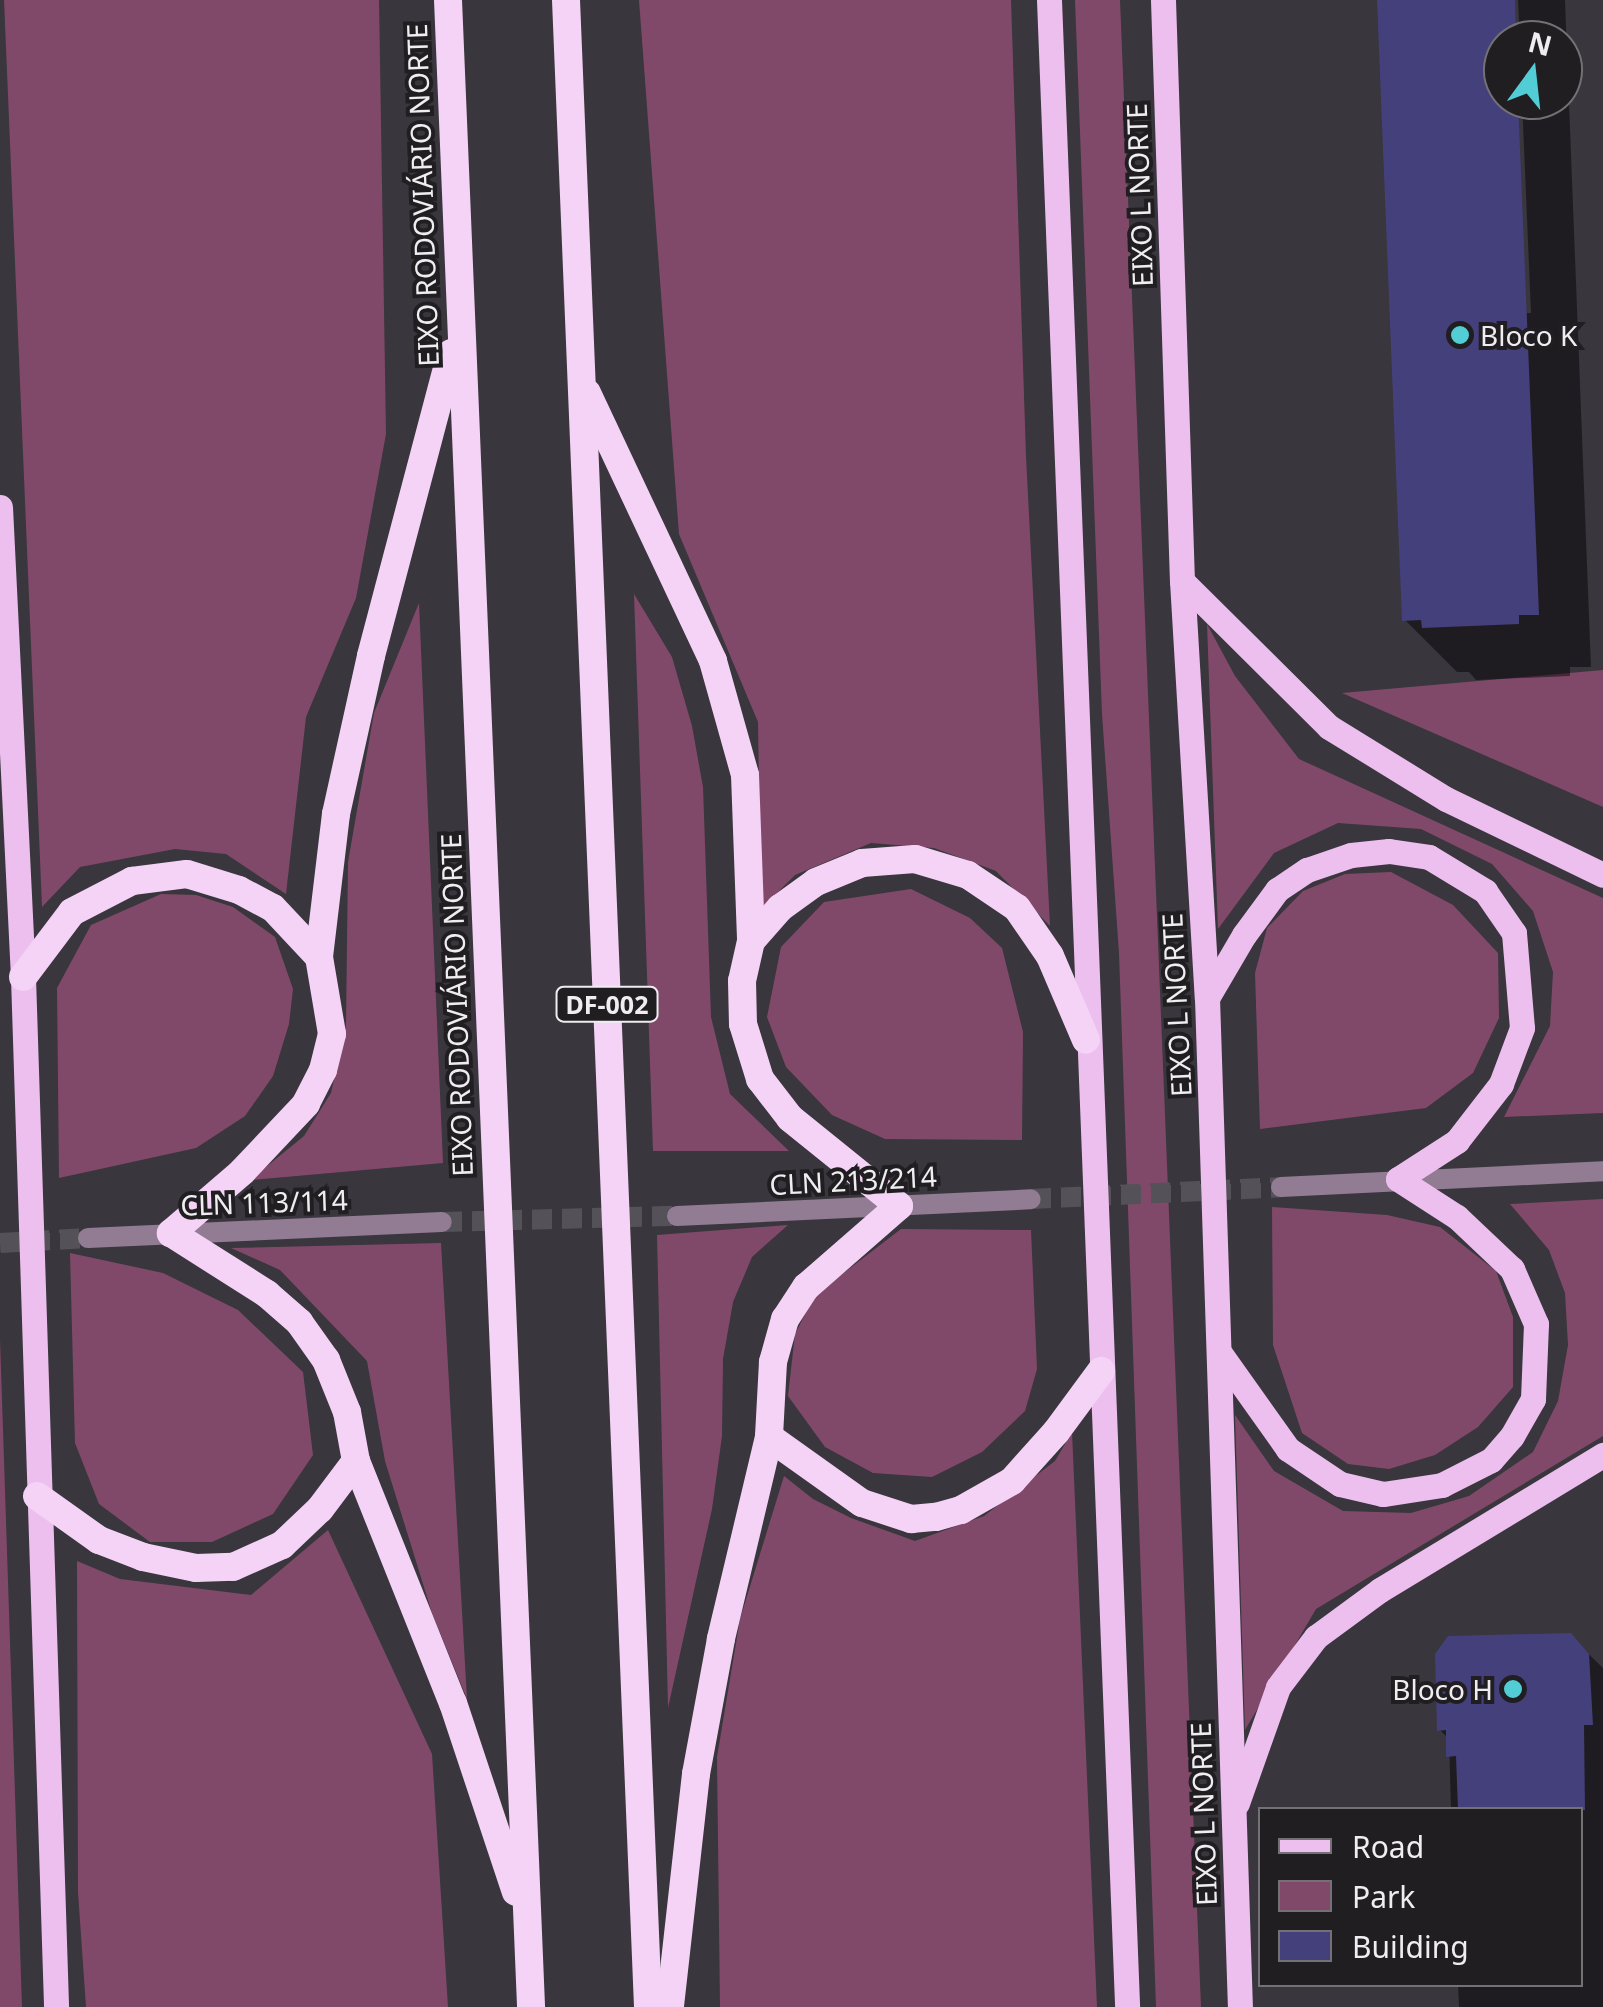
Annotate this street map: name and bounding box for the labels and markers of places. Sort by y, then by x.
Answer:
place label: Bloco K [1480,318,1577,352]
marker: Bloco K [1449,324,1471,346]
place label: Bloco H [1392,1672,1493,1706]
marker: Bloco H [1502,1678,1524,1700]

